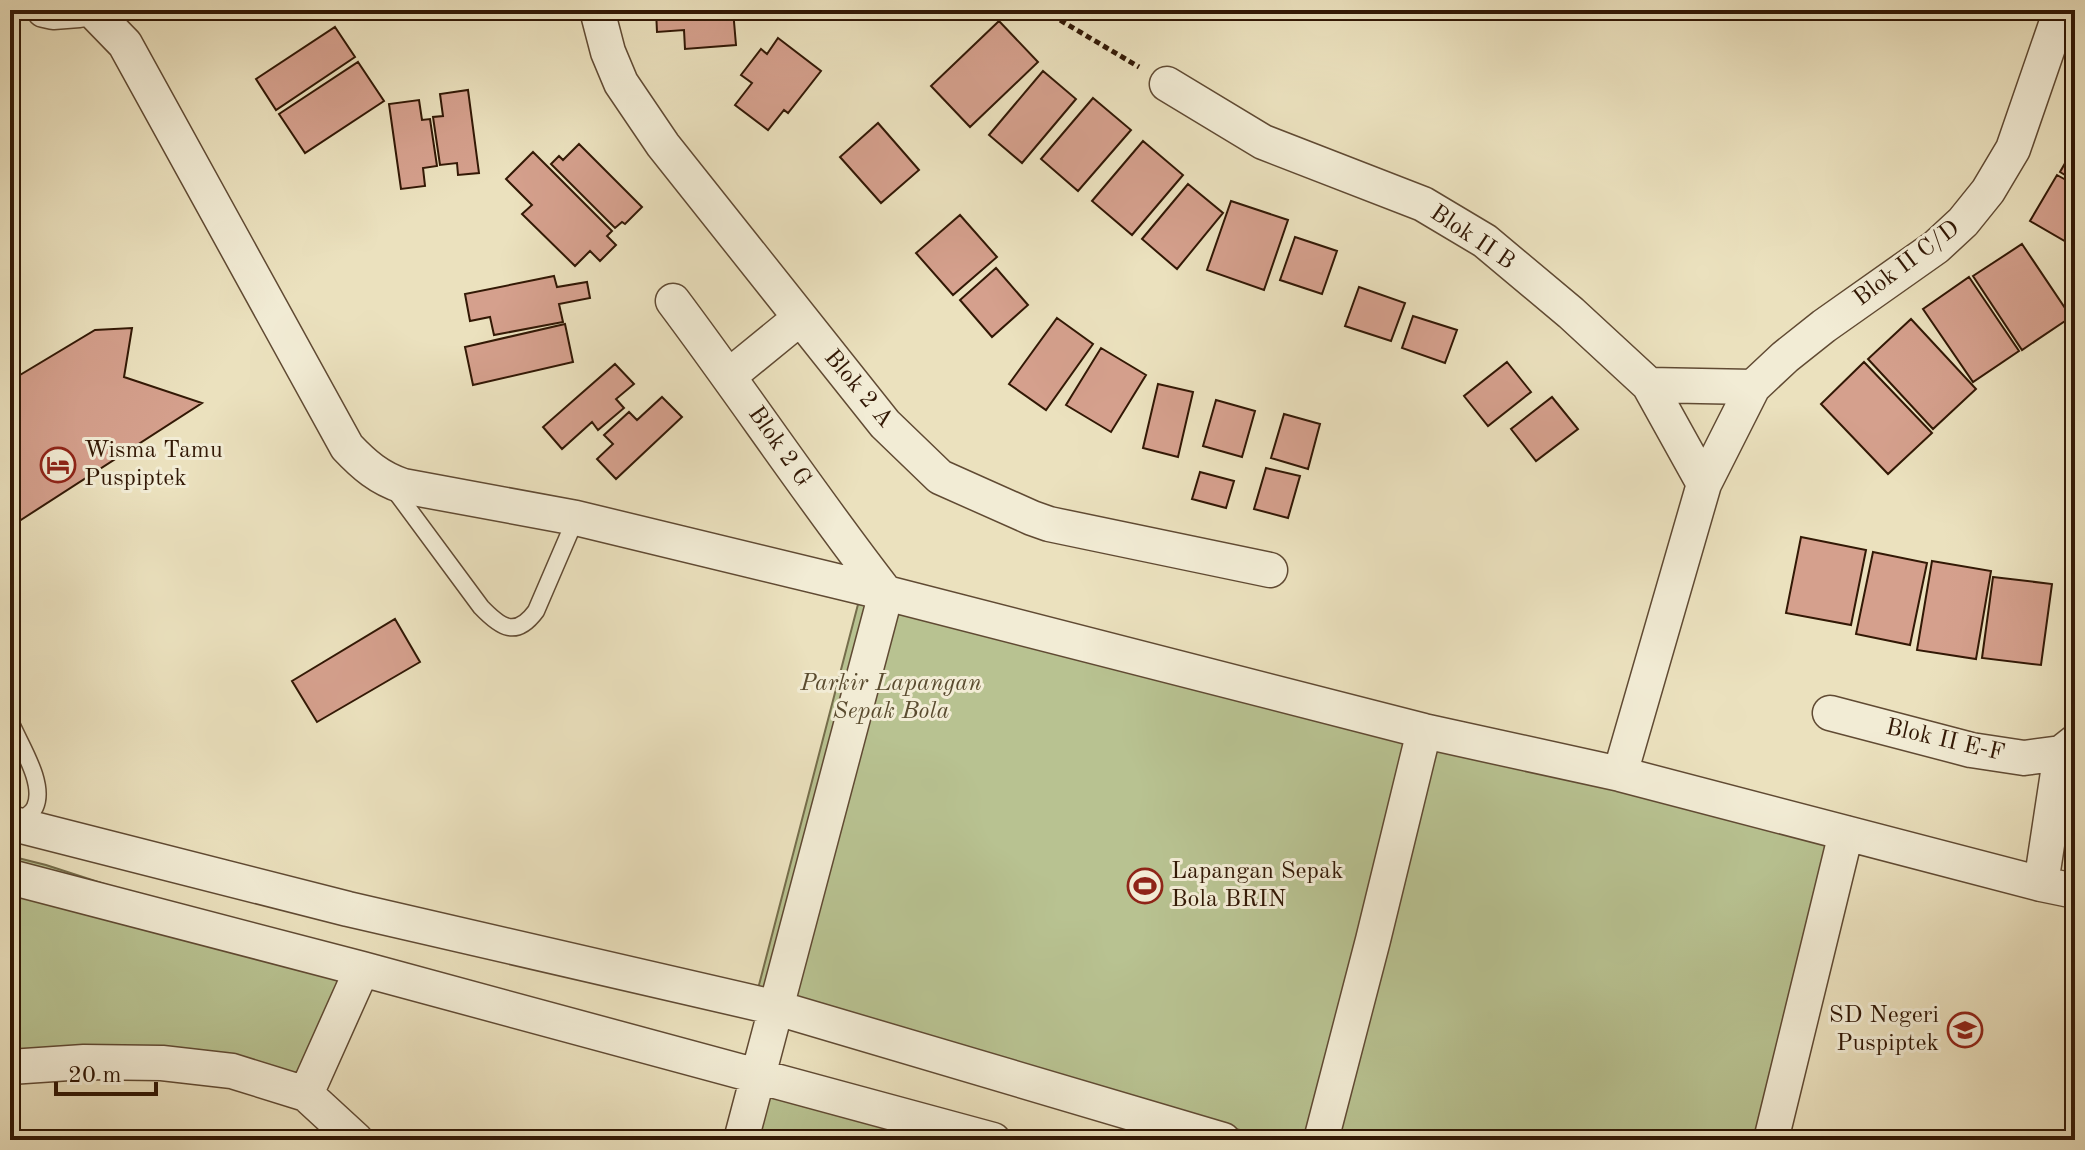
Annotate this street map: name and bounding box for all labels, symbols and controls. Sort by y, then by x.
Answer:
street label: Blok II B [1425,201,1519,275]
street label: Blok II C/D [1850,217,1964,311]
street label: Blok 2 A [819,346,897,432]
street label: Blok 2 G [743,402,815,492]
place label: Wisma Tamu Puspiptek [84,439,223,491]
hotel icon: Wisma Tamu Puspiptek [39,446,77,484]
park label: Parkir Lapangan Sepak Bola [799,672,982,724]
street label: Blok II E-F [1883,716,2007,766]
place label: Lapangan Sepak Bola BRIN [1171,860,1343,912]
sports icon: Lapangan Sepak Bola BRIN [1126,867,1164,905]
place label: SD Negeri Puspiptek [1829,1004,1939,1056]
school or university icon: SD Negeri Puspiptek [1946,1011,1984,1049]
scale bar [56,1046,156,1096]
text: 20 m [68,1064,122,1088]

